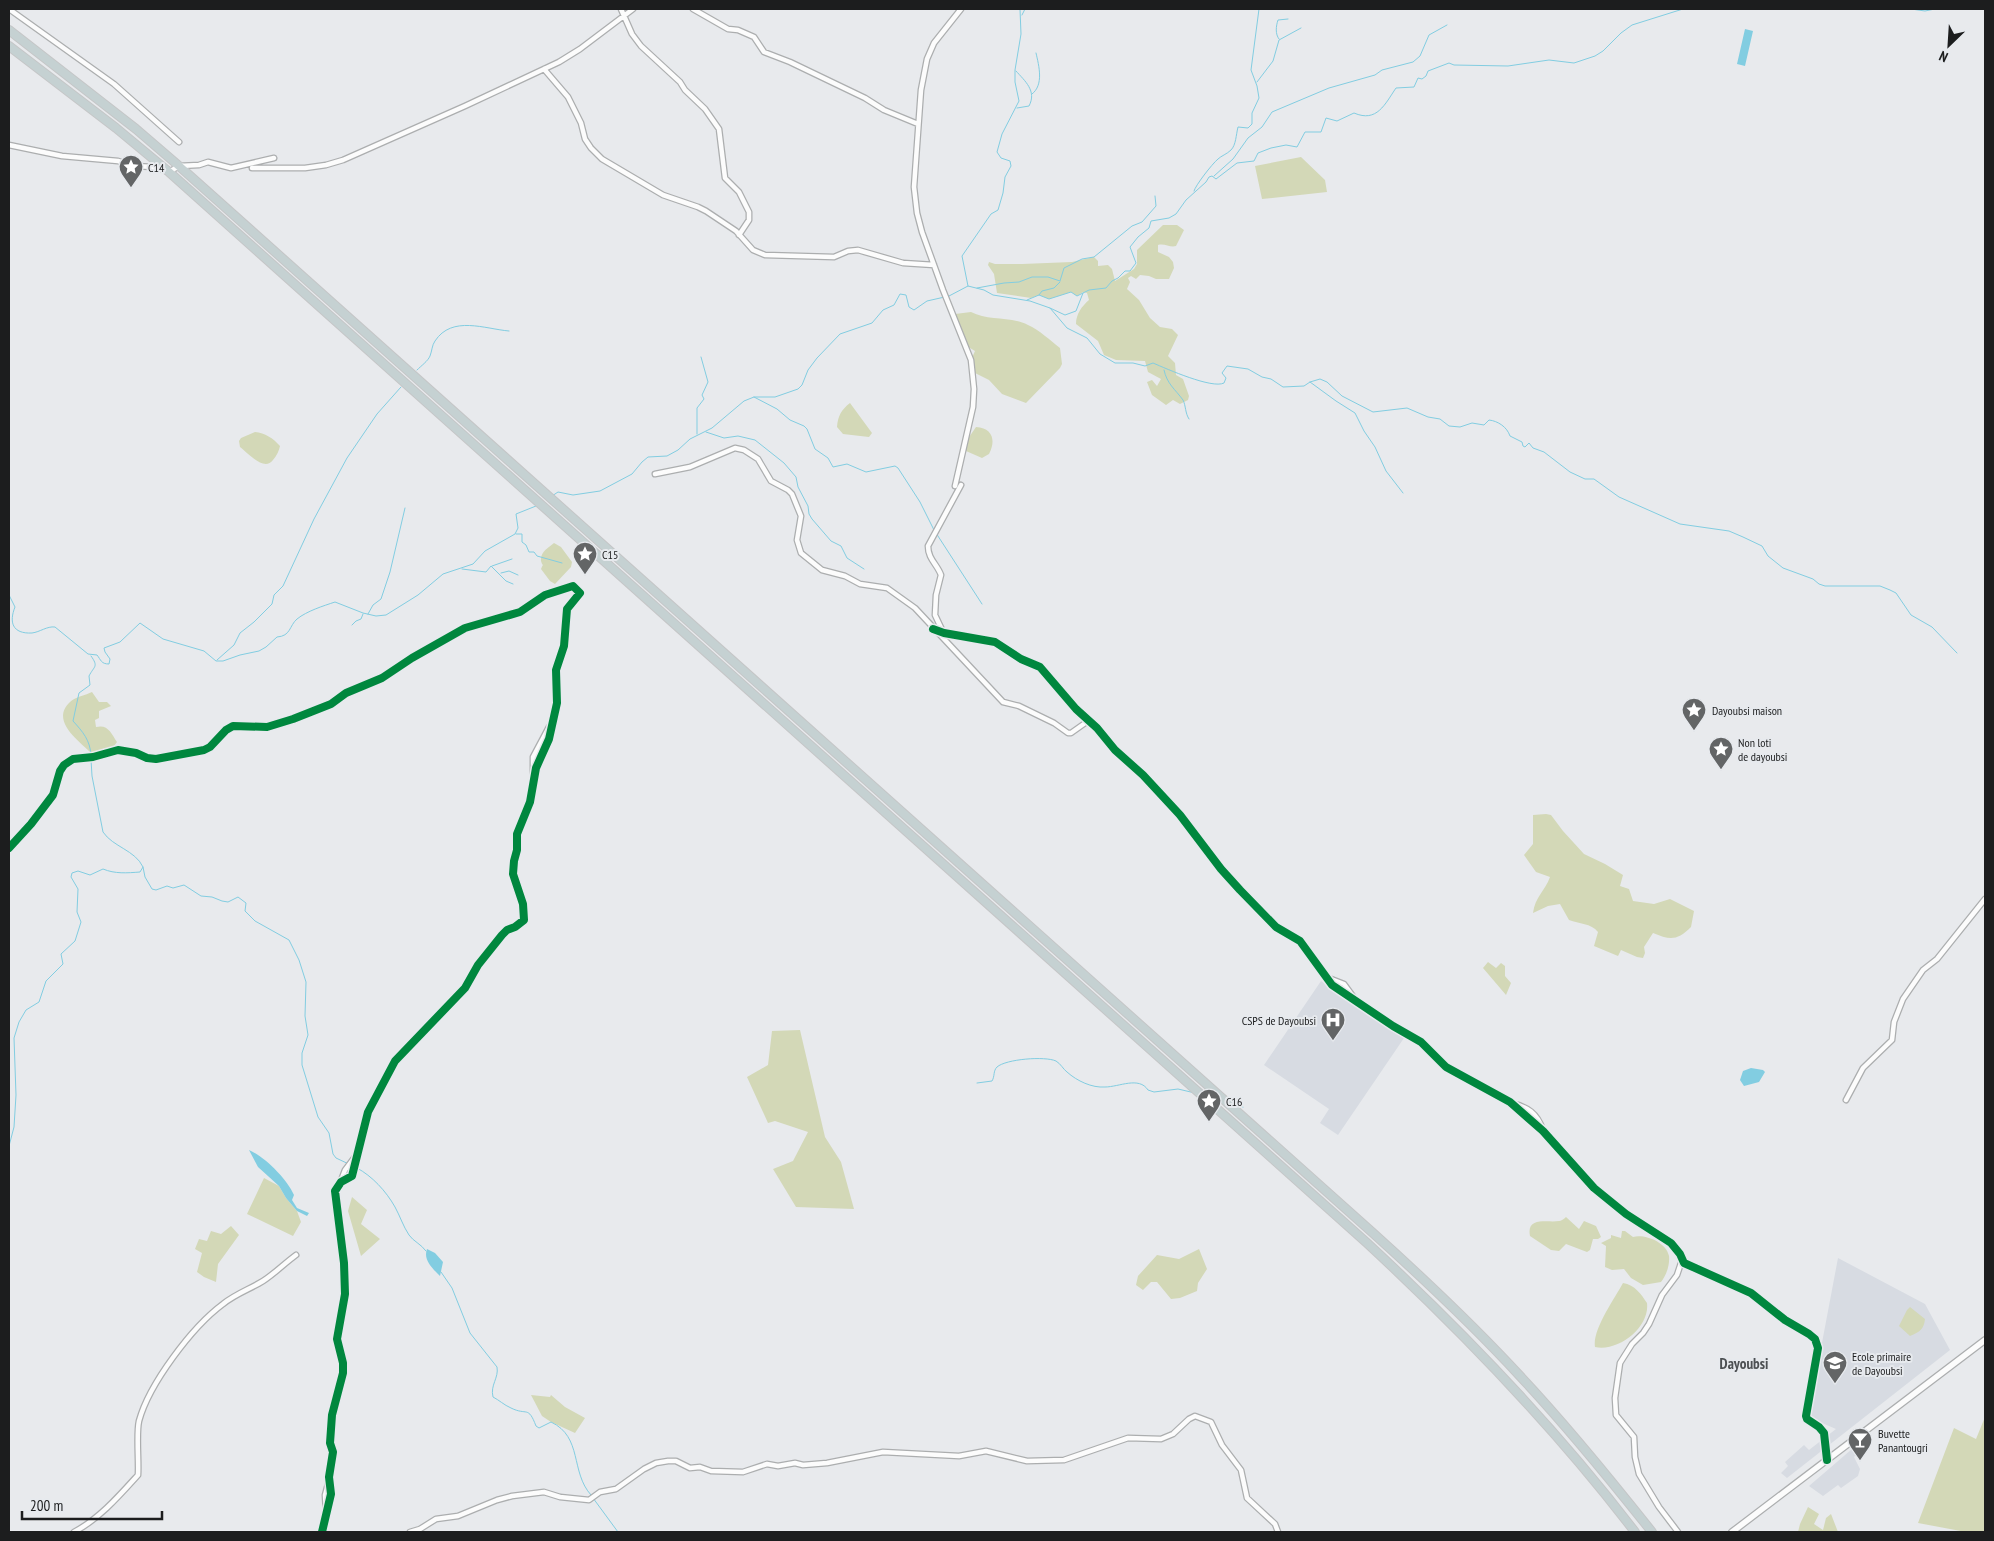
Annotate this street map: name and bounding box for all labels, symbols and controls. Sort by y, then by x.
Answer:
north arrow [1924,20,1974,70]
text: N [1936,47,1951,67]
place icon: C14 [118,154,144,188]
place label: C14 [148,160,165,175]
place icon: C15 [572,541,598,575]
place label: C15 [602,547,618,562]
place icon: Dayoubsi maison [1681,697,1707,731]
place label: Dayoubsi maison [1712,703,1782,718]
place label: Non loti de dayoubsi [1738,735,1787,764]
place icon: Non loti de dayoubsi [1708,736,1734,770]
hospital icon: CSPS de Dayoubsi [1320,1007,1346,1041]
place label: CSPS de Dayoubsi [1242,1013,1316,1028]
place icon: C16 [1196,1088,1222,1122]
place label: C16 [1226,1094,1242,1109]
place label: Ecole primaire de Dayoubsi [1852,1349,1911,1378]
school or university icon: Ecole primaire de Dayoubsi [1822,1350,1848,1384]
district label: Dayoubsi [1720,1354,1768,1373]
place label: Buvette Panantougri [1878,1426,1928,1455]
bar icon: Buvette Panantougri [1847,1427,1873,1461]
scale bar [22,1488,162,1520]
text: 200 m [30,1496,63,1515]

